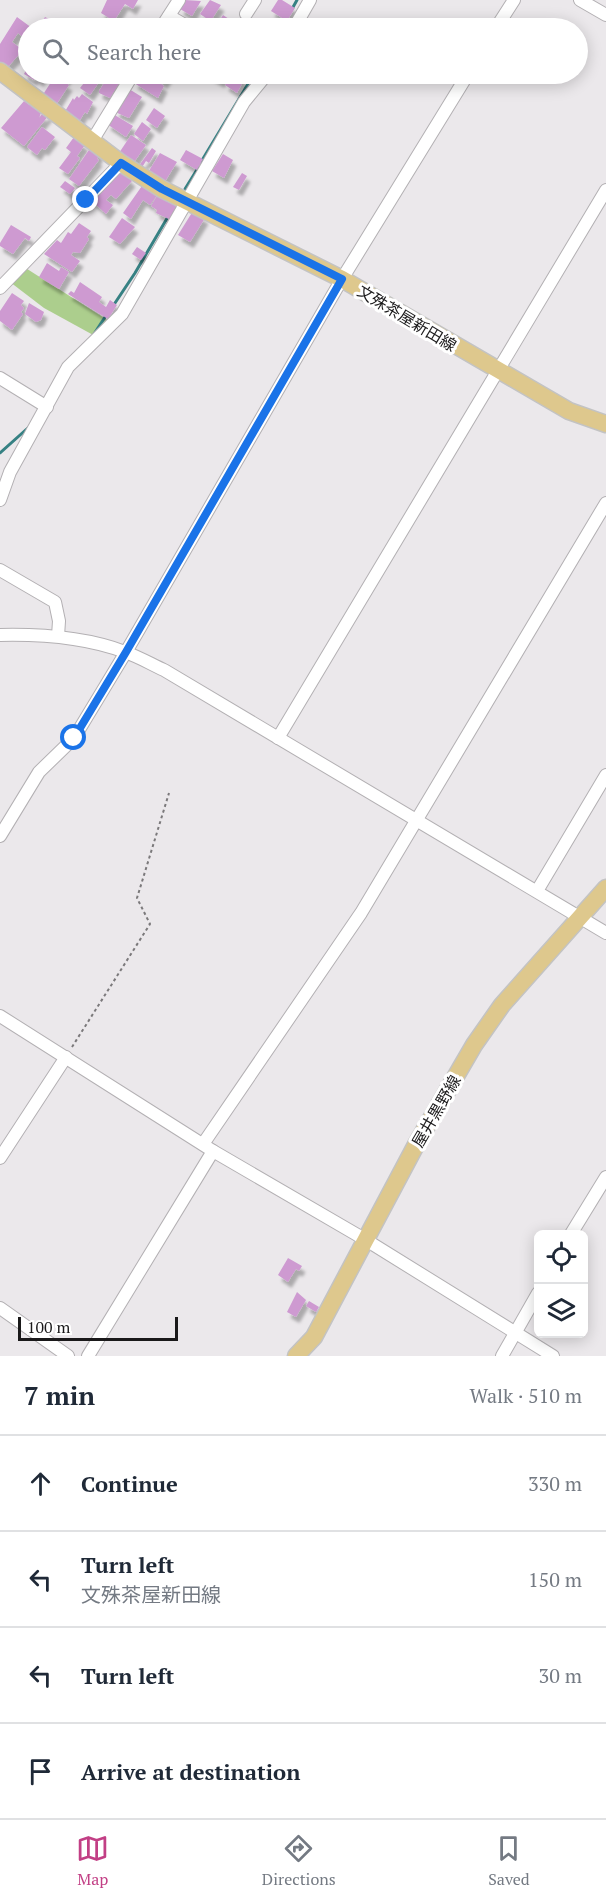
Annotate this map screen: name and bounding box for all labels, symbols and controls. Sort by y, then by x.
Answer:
search box [18,18,588,84]
icon: search [39,35,72,68]
text: Search here [87,37,201,66]
route end [72,186,98,212]
street label: 文殊茶屋新田線 [353,280,461,356]
route start [60,724,86,750]
street label: 屋井黒野線 [406,1071,466,1151]
map controls [534,1230,588,1338]
button: locate [534,1230,588,1284]
button: layers [534,1284,588,1338]
scale bar [18,1314,178,1342]
text: 100 m [27,1316,70,1338]
text: 7 min [24,1378,95,1412]
text: Walk · 510 m [470,1382,582,1409]
icon: ahead [24,1467,57,1500]
text: Continue [81,1469,178,1498]
text: 330 m [528,1470,582,1497]
text: Turn left [81,1550,174,1579]
icon: left [24,1563,57,1596]
text: 150 m [528,1566,582,1593]
text: 文殊茶屋新田線 [81,1581,221,1608]
icon: left [24,1659,57,1692]
text: Turn left [81,1661,174,1690]
text: 30 m [539,1662,582,1689]
icon: arrive [24,1755,57,1788]
text: Arrive at destination [81,1757,300,1786]
tab: Map [76,1832,109,1890]
tab: Directions [262,1832,336,1890]
tab: Saved [488,1832,530,1890]

